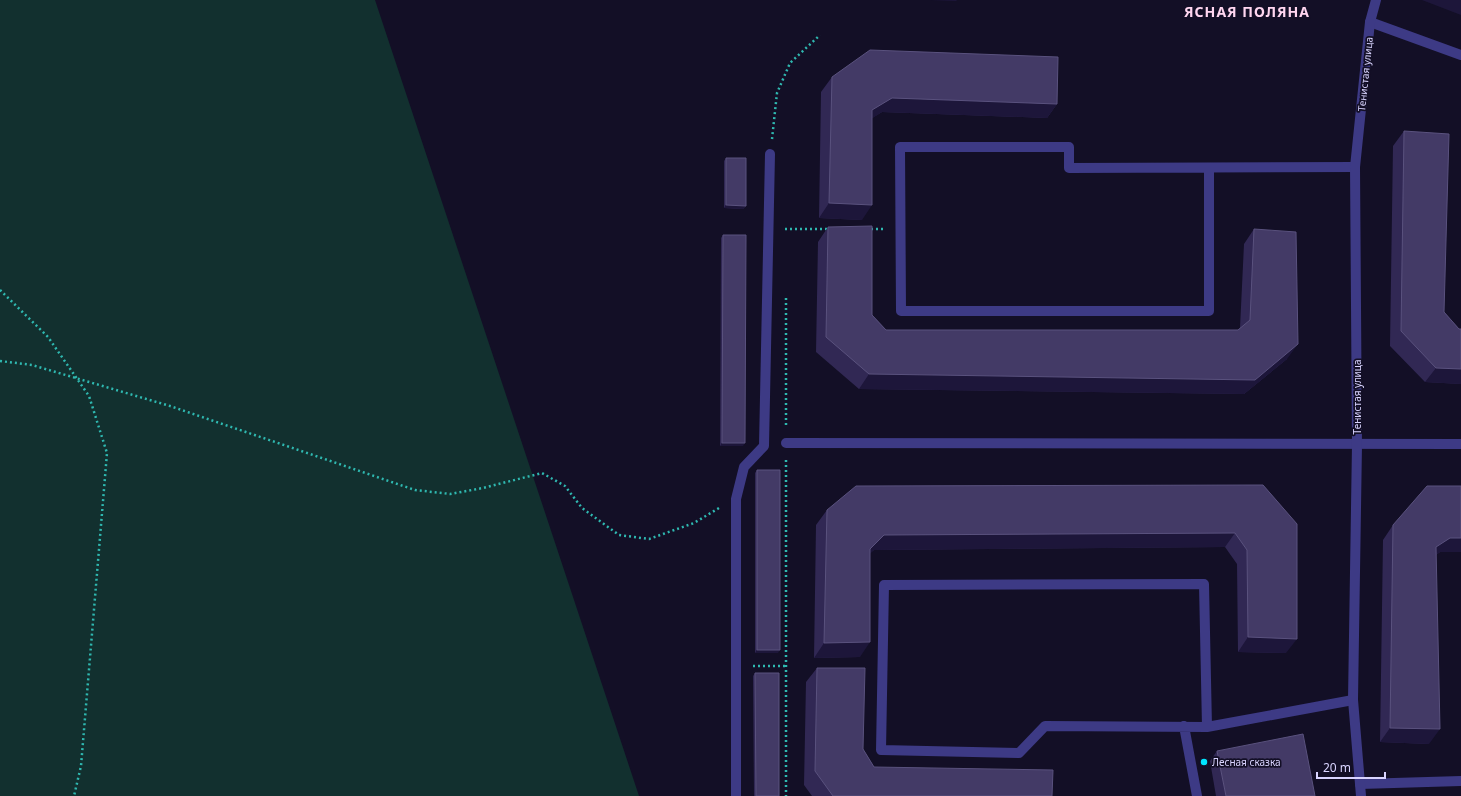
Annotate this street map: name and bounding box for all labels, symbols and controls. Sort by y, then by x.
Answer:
district label: ЯСНАЯ ПОЛЯНА [1184,2,1310,21]
street label: Тенистая улица [1354,36,1376,112]
street label: Тенистая улица [1350,360,1364,434]
scale bar [1317,754,1385,780]
place label: Лесная сказка [1212,755,1281,769]
marker: Лесная сказка [1199,757,1209,767]
text: 20 m [1323,759,1351,776]

